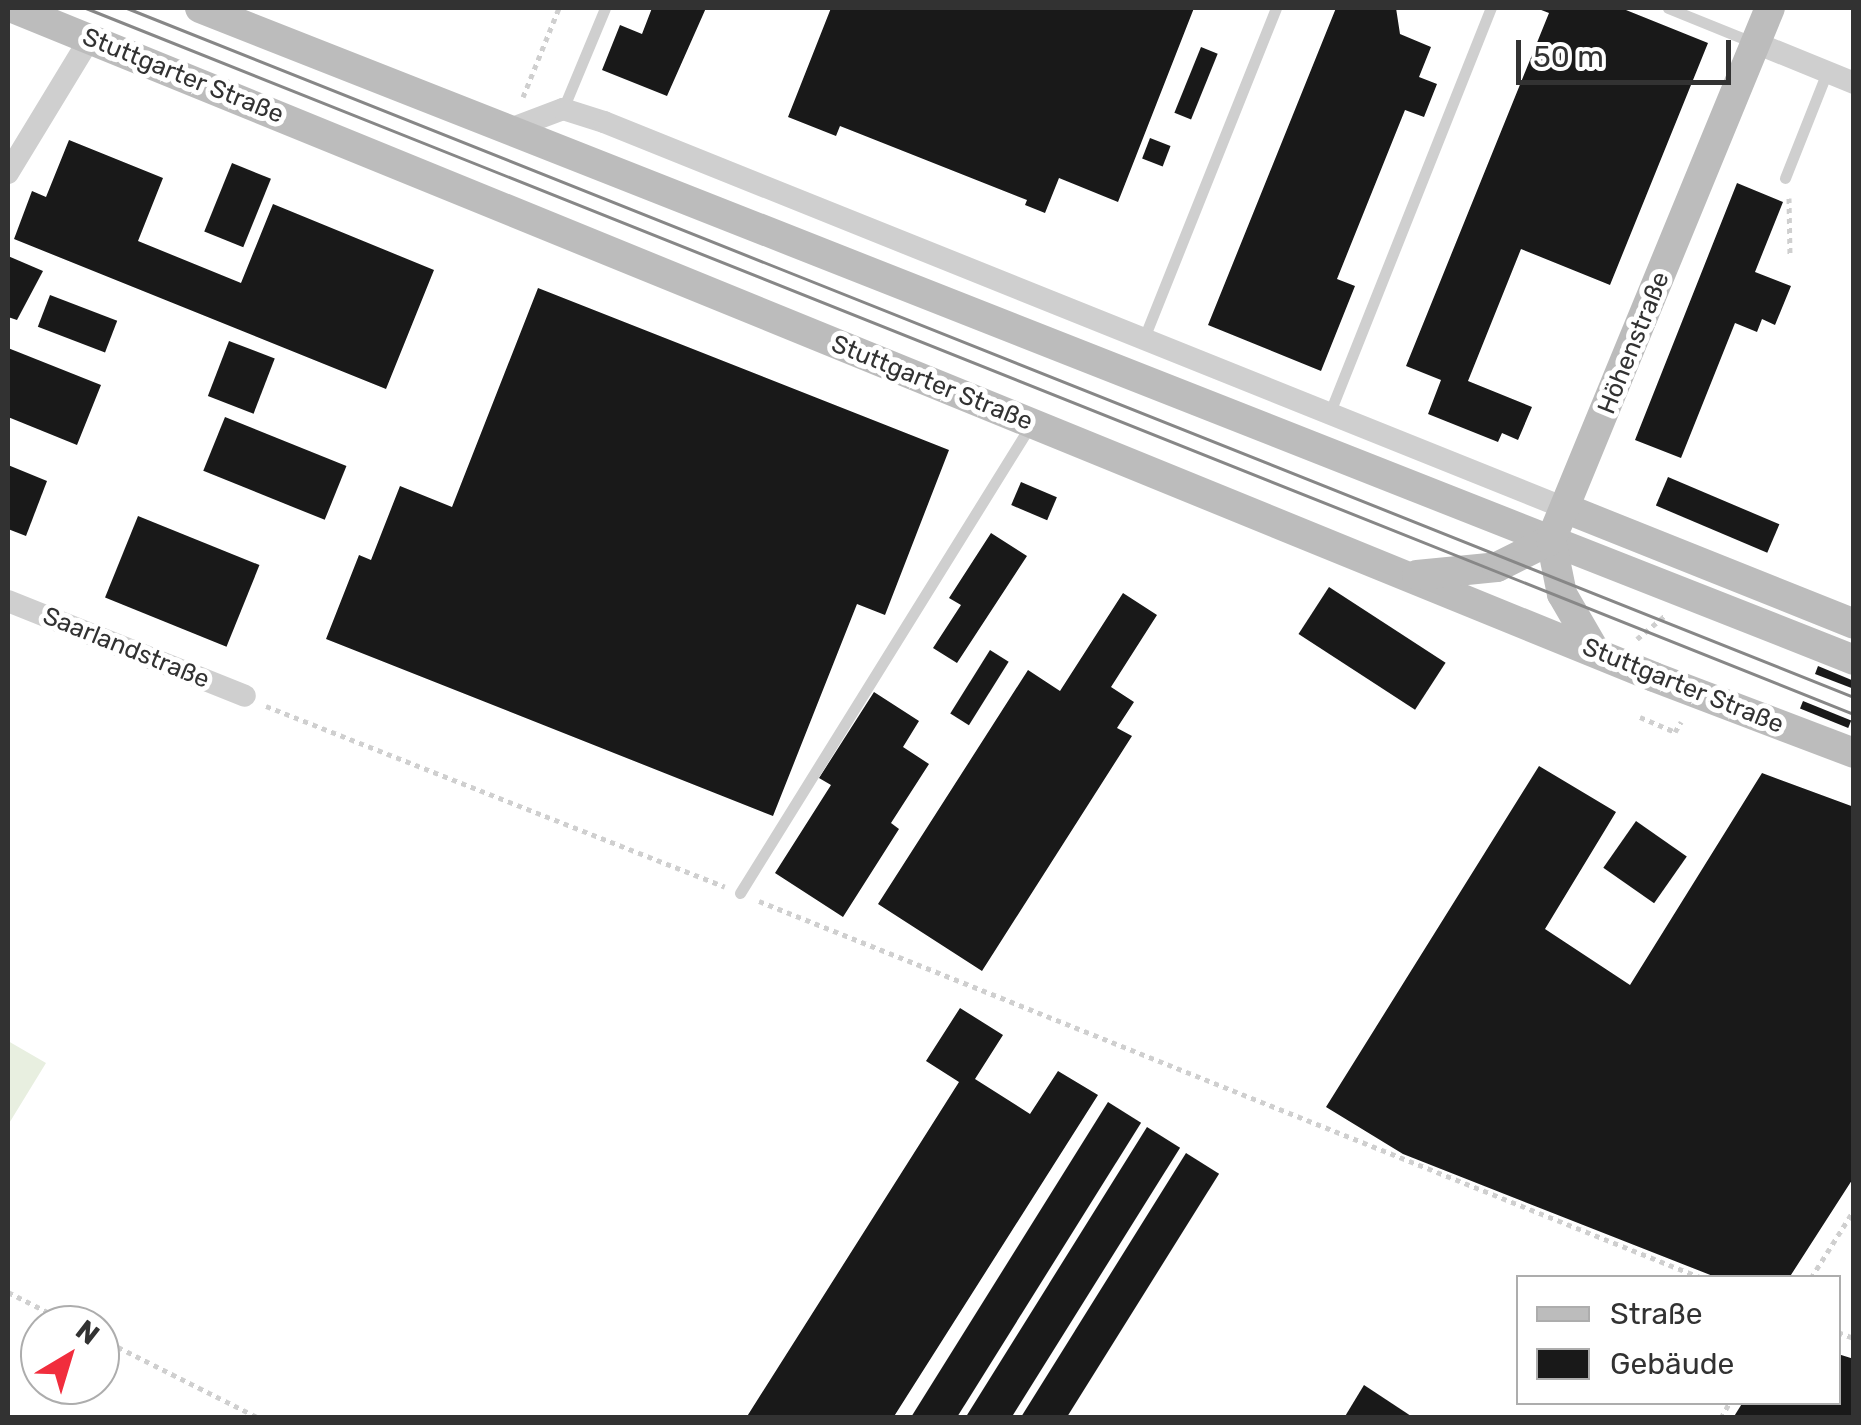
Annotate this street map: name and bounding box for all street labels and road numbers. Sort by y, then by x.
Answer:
street label: Stuttgarter Straße [78,22,288,130]
street label: Höhenstraße [1592,267,1676,419]
street label: Stuttgarter Straße [827,329,1037,437]
street label: Saarlandstraße [38,601,214,695]
street label: Stuttgarter Straße [1578,632,1788,740]

